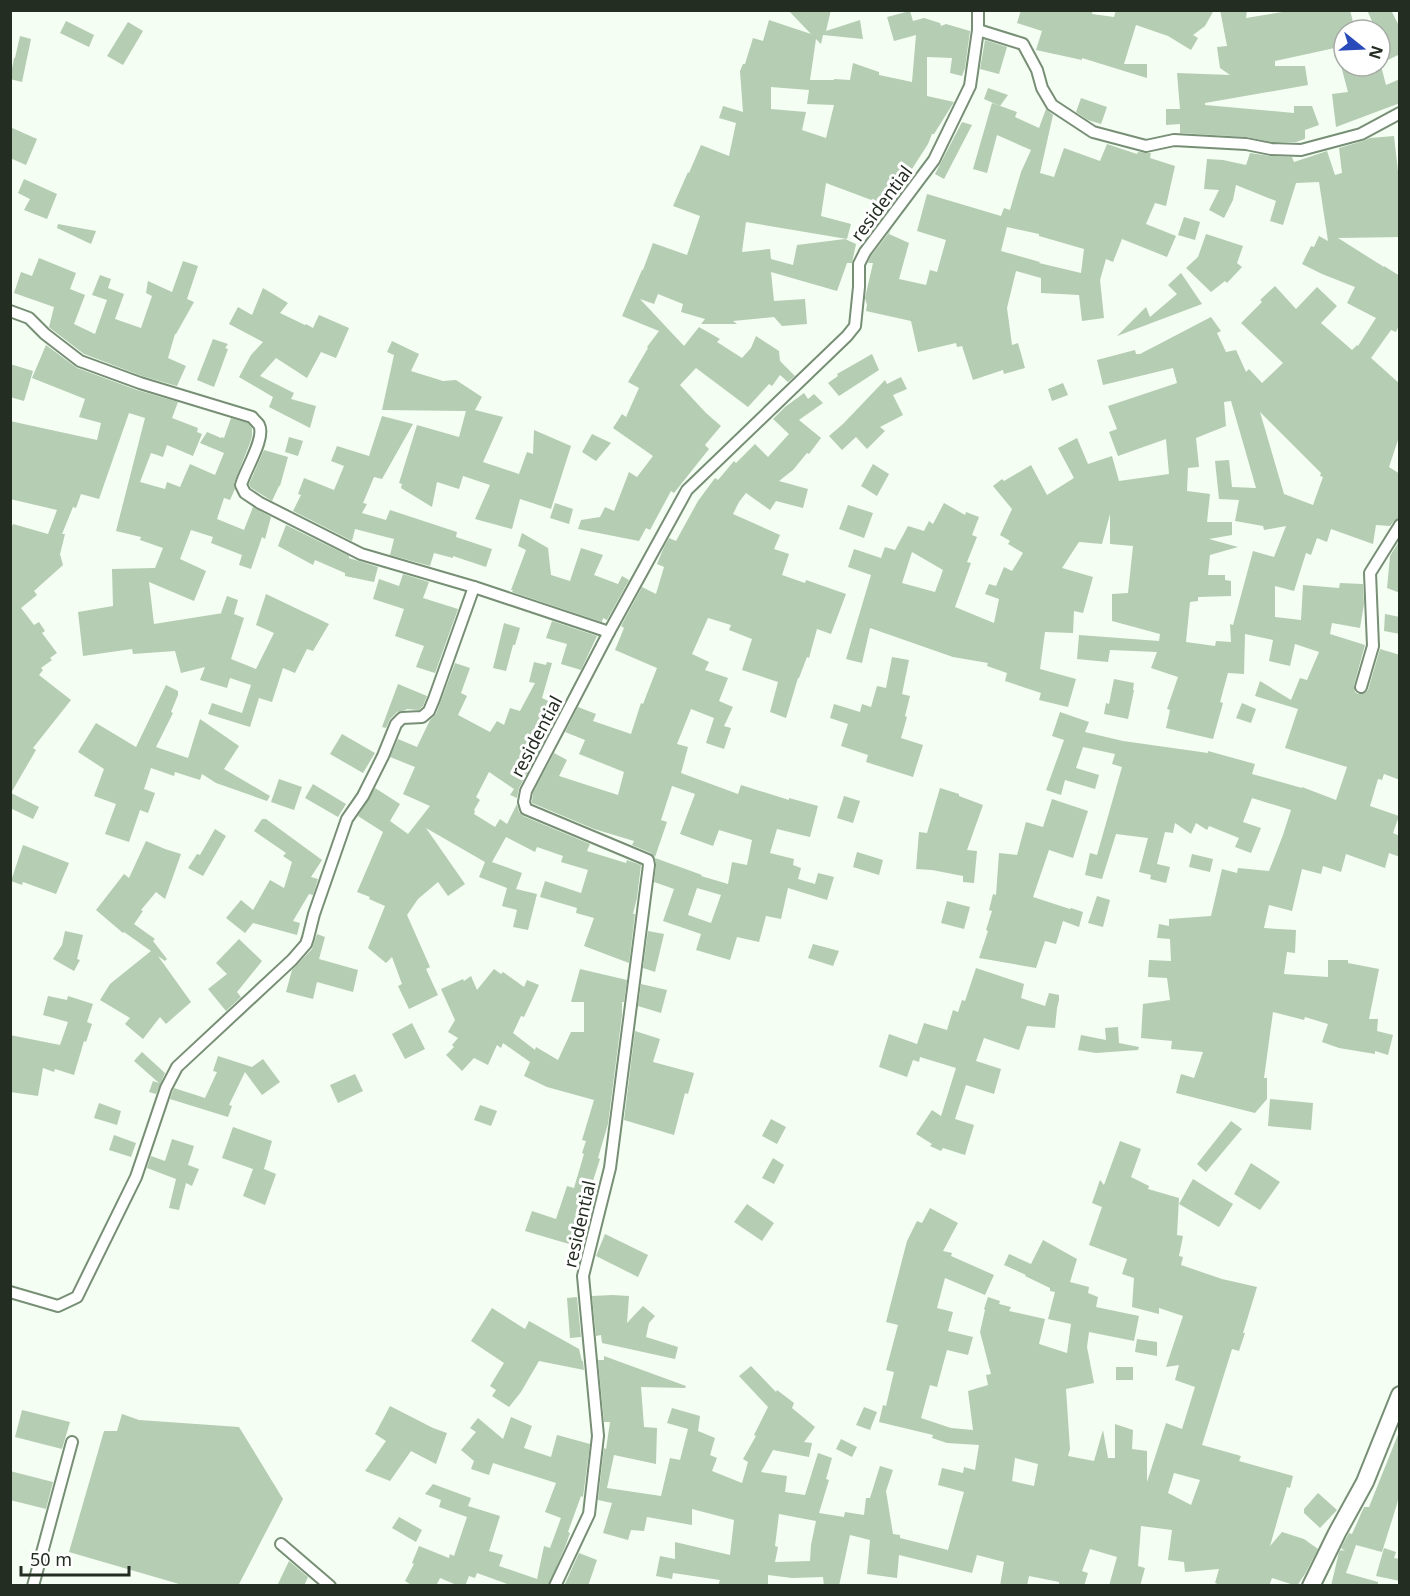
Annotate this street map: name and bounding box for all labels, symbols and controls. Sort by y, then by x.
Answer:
north arrow [1332,18,1392,78]
text: N [1364,43,1389,62]
street label: residential [845,160,917,246]
street label: residential [505,691,567,781]
street label: residential [557,1178,601,1270]
scale bar [21,1539,129,1577]
text: 50 m [30,1547,72,1571]

